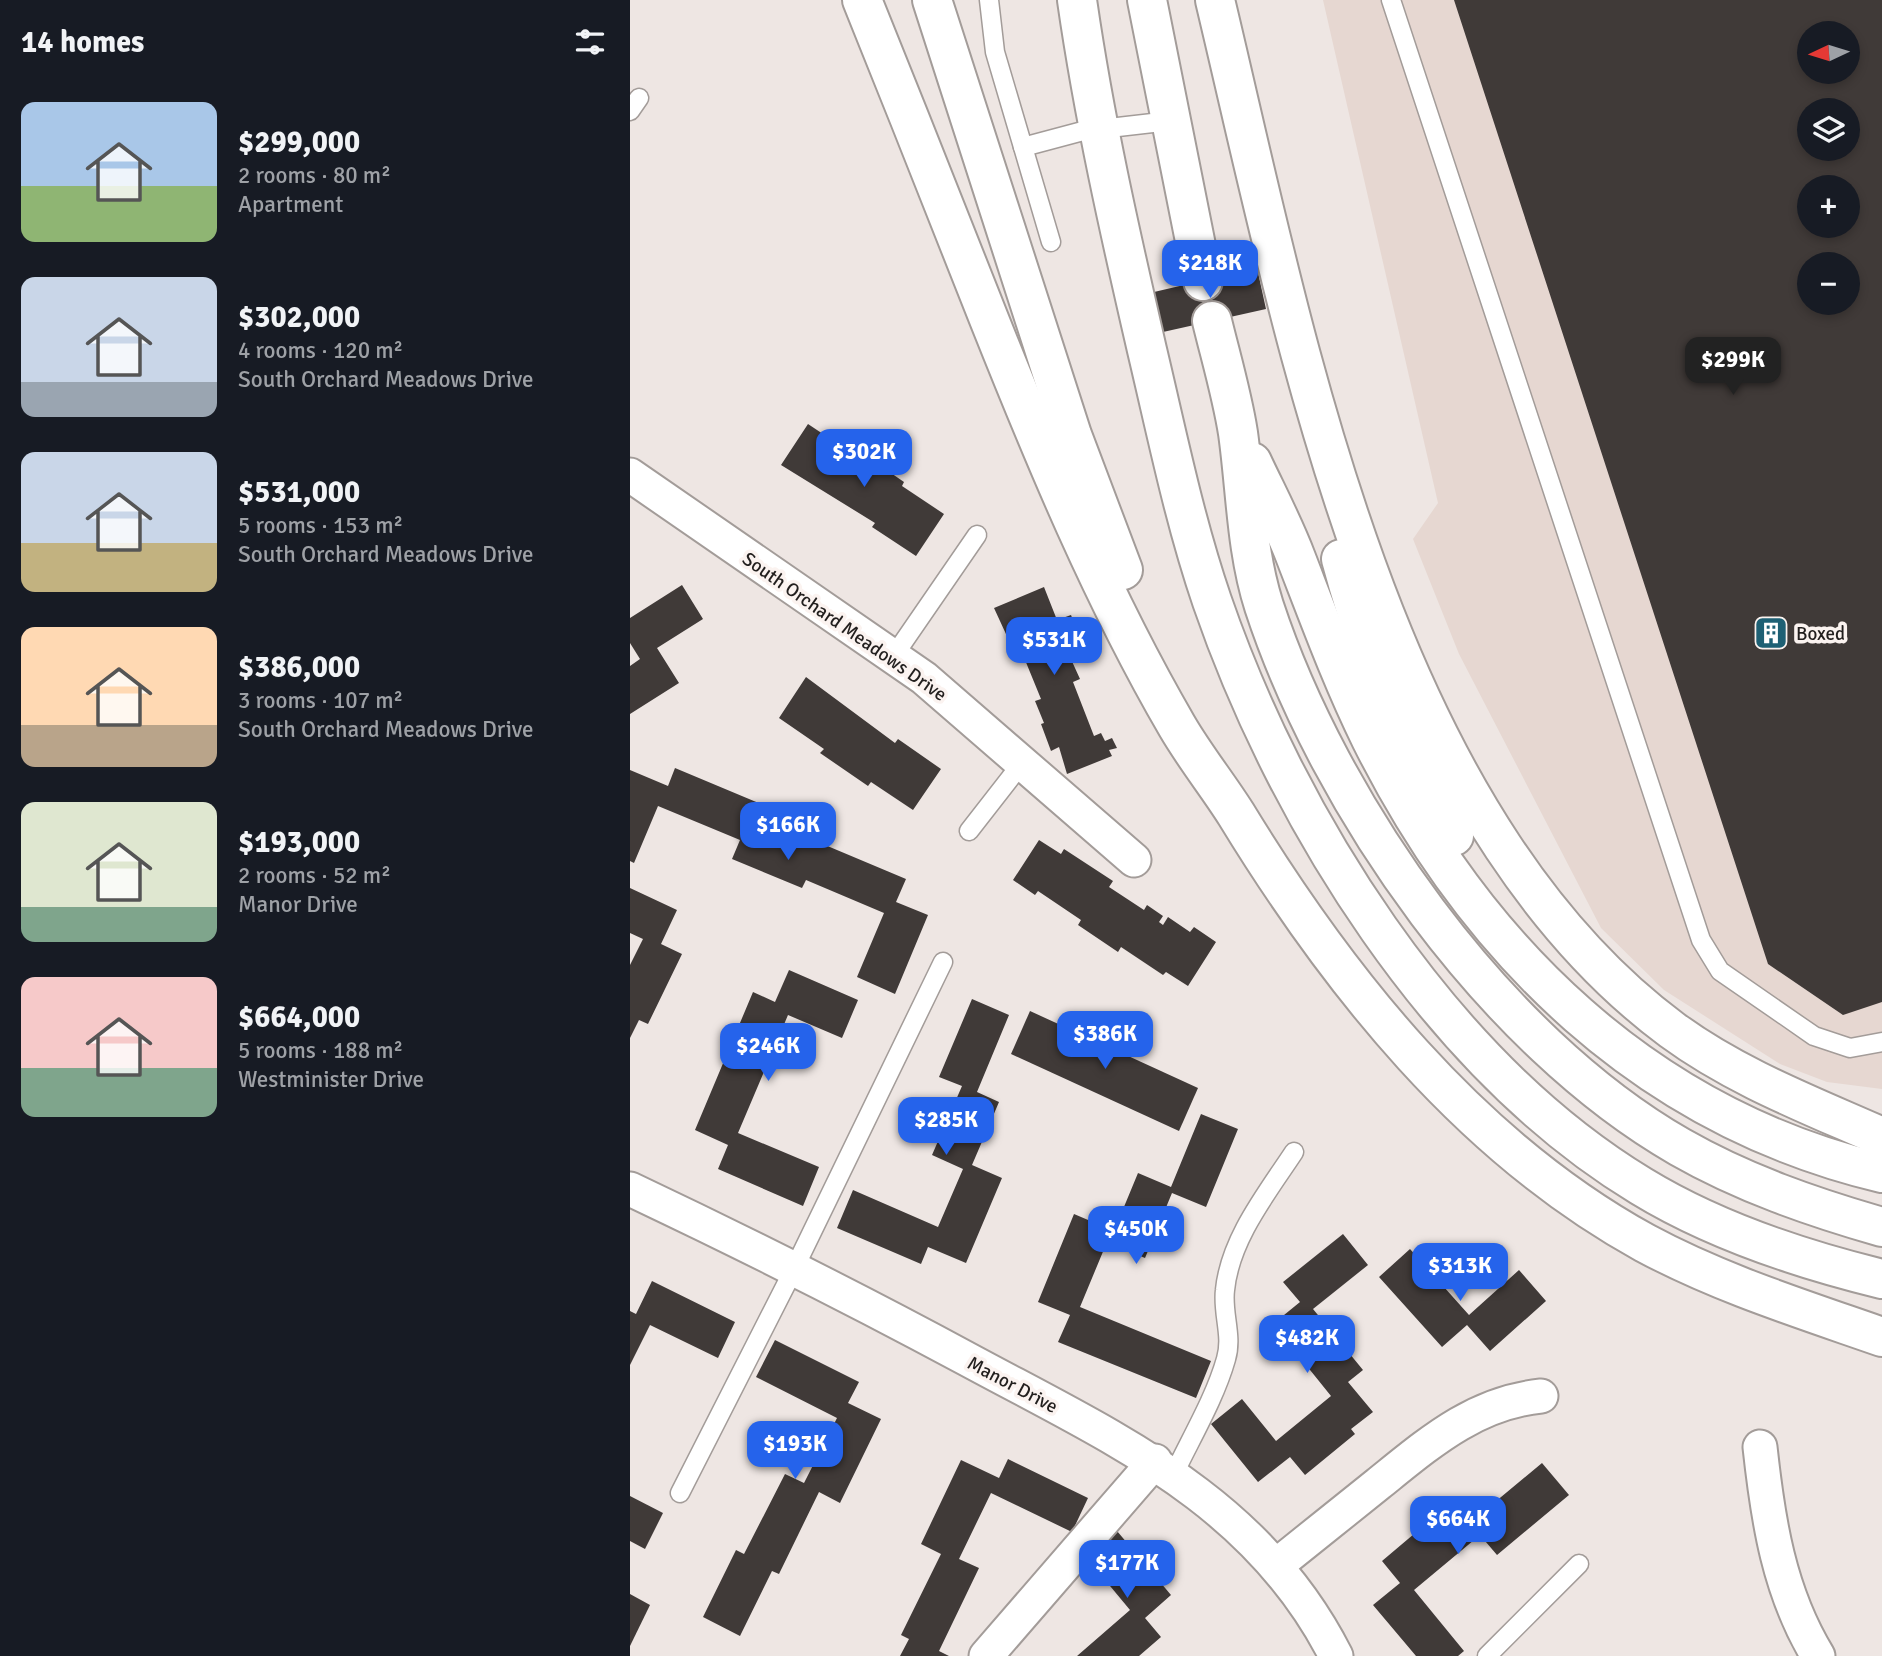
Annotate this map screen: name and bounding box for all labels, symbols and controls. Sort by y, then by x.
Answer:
north arrow [1797,21,1860,84]
map controls [1797,21,1860,315]
icon: filters [571,23,609,61]
text: 14 homes [21,24,144,61]
button: layers [1797,98,1860,161]
text: $299,000 [238,124,360,161]
icon: home [77,130,161,214]
text: 2 rooms · 80 m² [238,161,391,190]
button: + [1797,175,1860,238]
text: Apartment [238,190,343,219]
pin: $218K [1161,240,1259,300]
text: $218K [1178,248,1242,277]
button: − [1797,252,1860,315]
text: $302,000 [238,299,360,336]
icon: home [77,305,161,389]
text: 4 rooms · 120 m² [238,336,403,365]
pin: $299K [1684,338,1782,397]
text: $299K [1701,345,1765,374]
text: South Orchard Meadows Drive [238,365,533,394]
pin: $302K [815,430,913,489]
text: $302K [832,437,896,466]
text: $531,000 [238,474,360,511]
icon: home [77,480,161,564]
text: 5 rooms · 153 m² [238,511,403,540]
text: South Orchard Meadows Drive [238,540,533,569]
street label: South Orchard Meadows Drive [738,547,951,707]
building icon: Boxed [1752,614,1790,652]
pin: $531K [1005,618,1103,677]
place label: Boxed [1796,622,1845,646]
text: $531K [1022,625,1086,654]
text: $386,000 [238,649,360,686]
icon: home [77,655,161,739]
text: 3 rooms · 107 m² [238,686,403,715]
text: South Orchard Meadows Drive [238,715,533,744]
pin: $166K [739,802,837,862]
text: $166K [756,810,820,839]
text: $193,000 [238,824,360,861]
icon: home [77,830,161,914]
text: 2 rooms · 52 m² [238,861,391,890]
text: Manor Drive [238,890,358,919]
text: $664,000 [238,999,360,1036]
icon: home [77,1005,161,1089]
pin: $386K [1056,1012,1154,1071]
text: $386K [1073,1019,1137,1048]
pin: $246K [719,1024,817,1083]
text: $246K [736,1031,800,1060]
text: 5 rooms · 188 m² [238,1036,403,1065]
text: Westminister Drive [238,1065,424,1094]
pin: $285K [897,1098,995,1157]
text: $285K [914,1105,978,1134]
pin: $450K [1087,1206,1185,1266]
text: $450K [1104,1214,1168,1243]
pin: $313K [1411,1244,1509,1303]
text: $313K [1428,1251,1492,1280]
pin: $482K [1258,1316,1356,1375]
text: $482K [1275,1323,1339,1352]
street label: Manor Drive [963,1351,1062,1419]
pin: $193K [746,1422,844,1481]
text: $193K [763,1429,827,1458]
pin: $664K [1409,1496,1507,1556]
text: $664K [1426,1504,1490,1533]
pin: $177K [1078,1540,1176,1600]
text: $177K [1095,1548,1159,1577]

